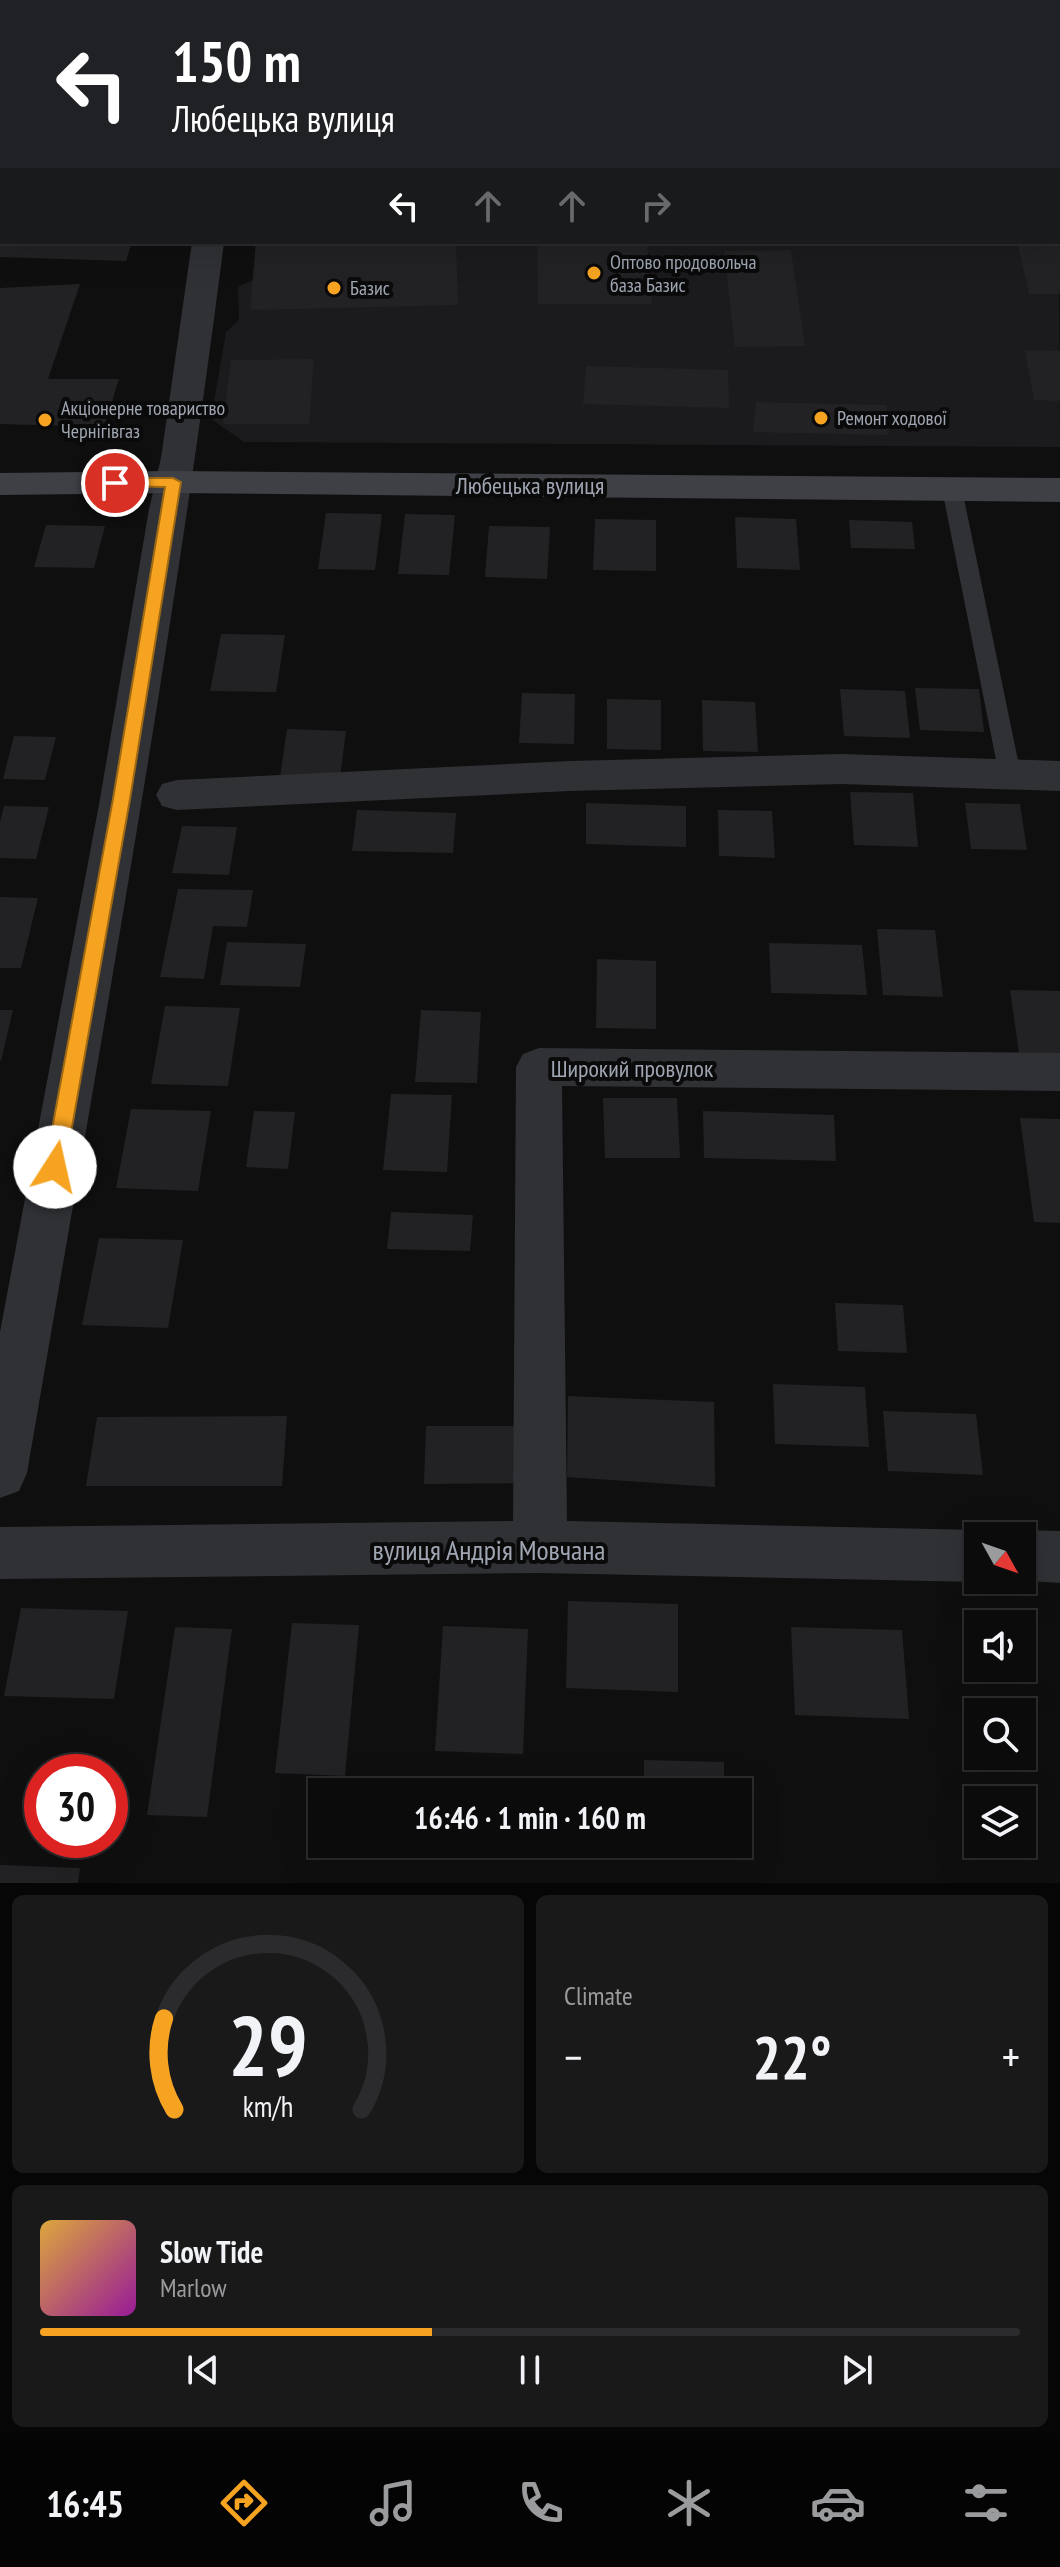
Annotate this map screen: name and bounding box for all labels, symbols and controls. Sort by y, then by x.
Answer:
text: 150 m [172,25,301,97]
icon: left [40,32,144,136]
text: Любецька вулиця [172,95,395,142]
icon: left [382,184,426,228]
icon: ahead [466,184,510,228]
icon: ahead [550,184,594,228]
icon: right [634,184,678,228]
place label: Оптово продовольча база Базис [610,249,757,298]
marker: Оптово продовольча база Базис [585,264,603,282]
place label: Базис [350,275,390,301]
marker: Базис [325,279,343,297]
place label: Акціонерне товариство Чернігівгаз [61,395,225,444]
place label: Ремонт ходової [837,405,947,431]
marker: Ремонт ходової [812,409,830,427]
marker: Акціонерне товариство Чернігівгаз [36,411,54,429]
pin [81,449,149,517]
icon: arrive [93,461,137,505]
street label: Любецька вулиця [455,470,604,501]
street label: Широкий провулок [551,1053,714,1084]
position arrow [13,1125,97,1209]
north arrow [964,1522,1036,1594]
map controls [964,1522,1036,1858]
street label: вулиця Андрія Мовчана [372,1531,606,1568]
button: sound [964,1610,1036,1682]
button: search [964,1698,1036,1770]
speed limit sign: 30 [24,1754,128,1858]
button: layers [964,1786,1036,1858]
text: 16:46 · 1 min · 160 m [414,1798,646,1837]
text: Climate [564,1979,633,2012]
text: 29 [228,1991,308,2099]
text: 22° [752,2018,832,2096]
text: − [564,2028,582,2085]
text: + [1002,2028,1020,2085]
text: km/h [243,2088,293,2125]
text: Slow Tide [160,2232,263,2271]
text: Marlow [160,2271,226,2304]
icon: previous [181,2348,225,2392]
icon: pause [508,2348,552,2392]
icon: next [835,2348,879,2392]
icon: directions [216,2475,272,2531]
icon: music [365,2475,421,2531]
icon: phone [513,2475,569,2531]
icon: climate [661,2475,717,2531]
icon: car [810,2475,866,2531]
icon: filters [958,2475,1014,2531]
text: 16:45 [46,2480,124,2527]

